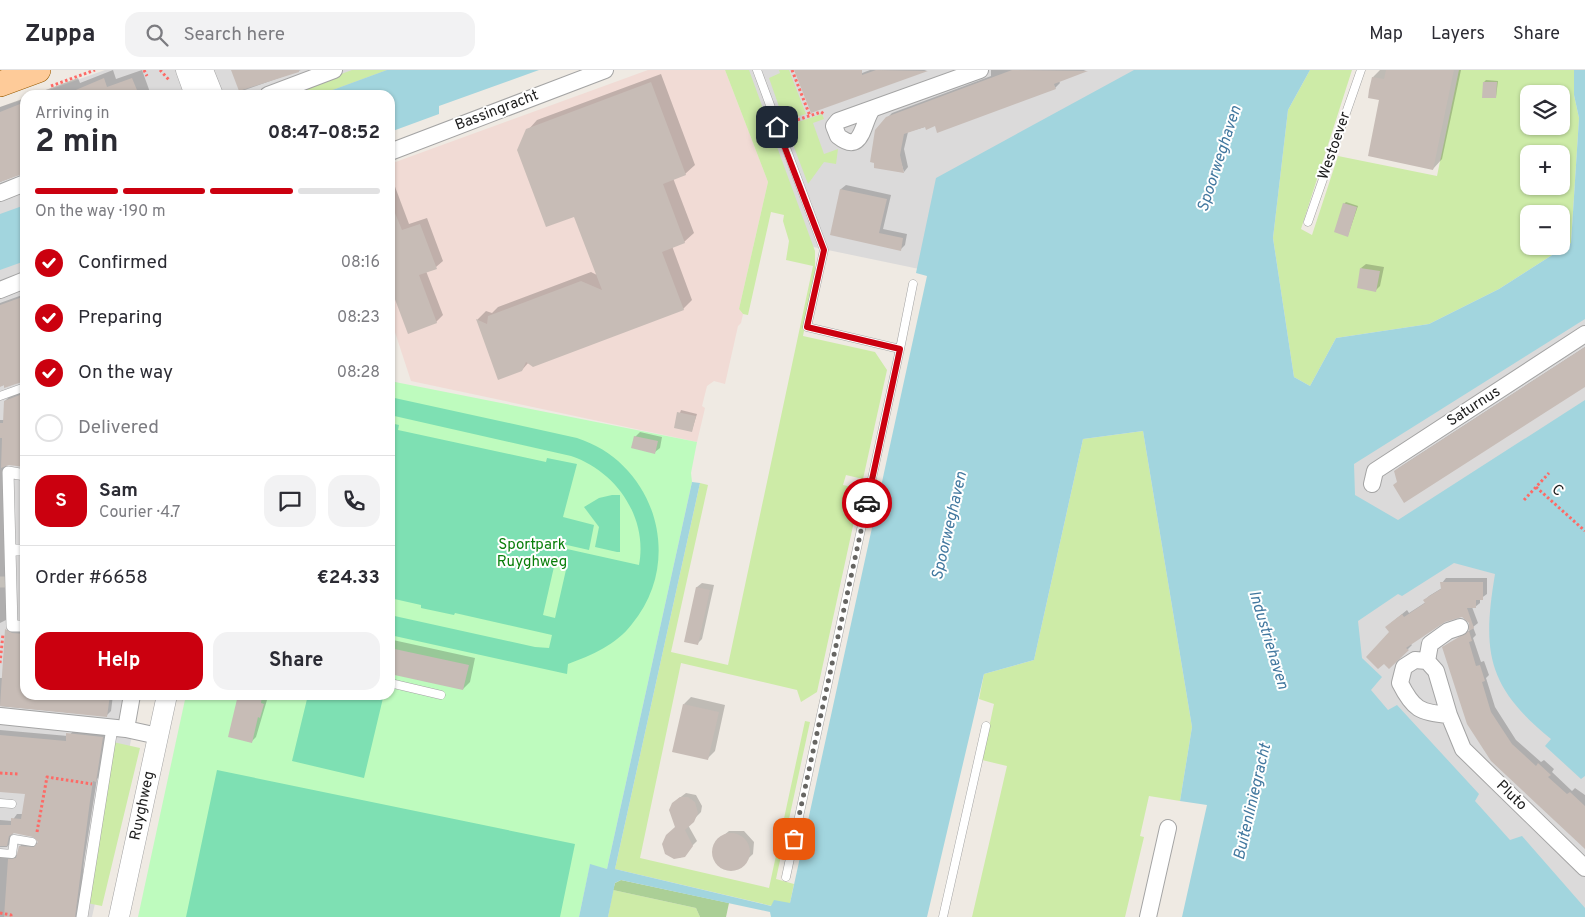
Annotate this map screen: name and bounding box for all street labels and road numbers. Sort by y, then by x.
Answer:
street label: Bassingracht [453,86,541,136]
street label: Westoever [1315,109,1356,183]
street label: Saturnus [1444,383,1504,431]
street label: C [1547,481,1567,501]
street label: Ruyghweg [126,770,160,842]
street label: Pluto [1492,777,1530,815]

